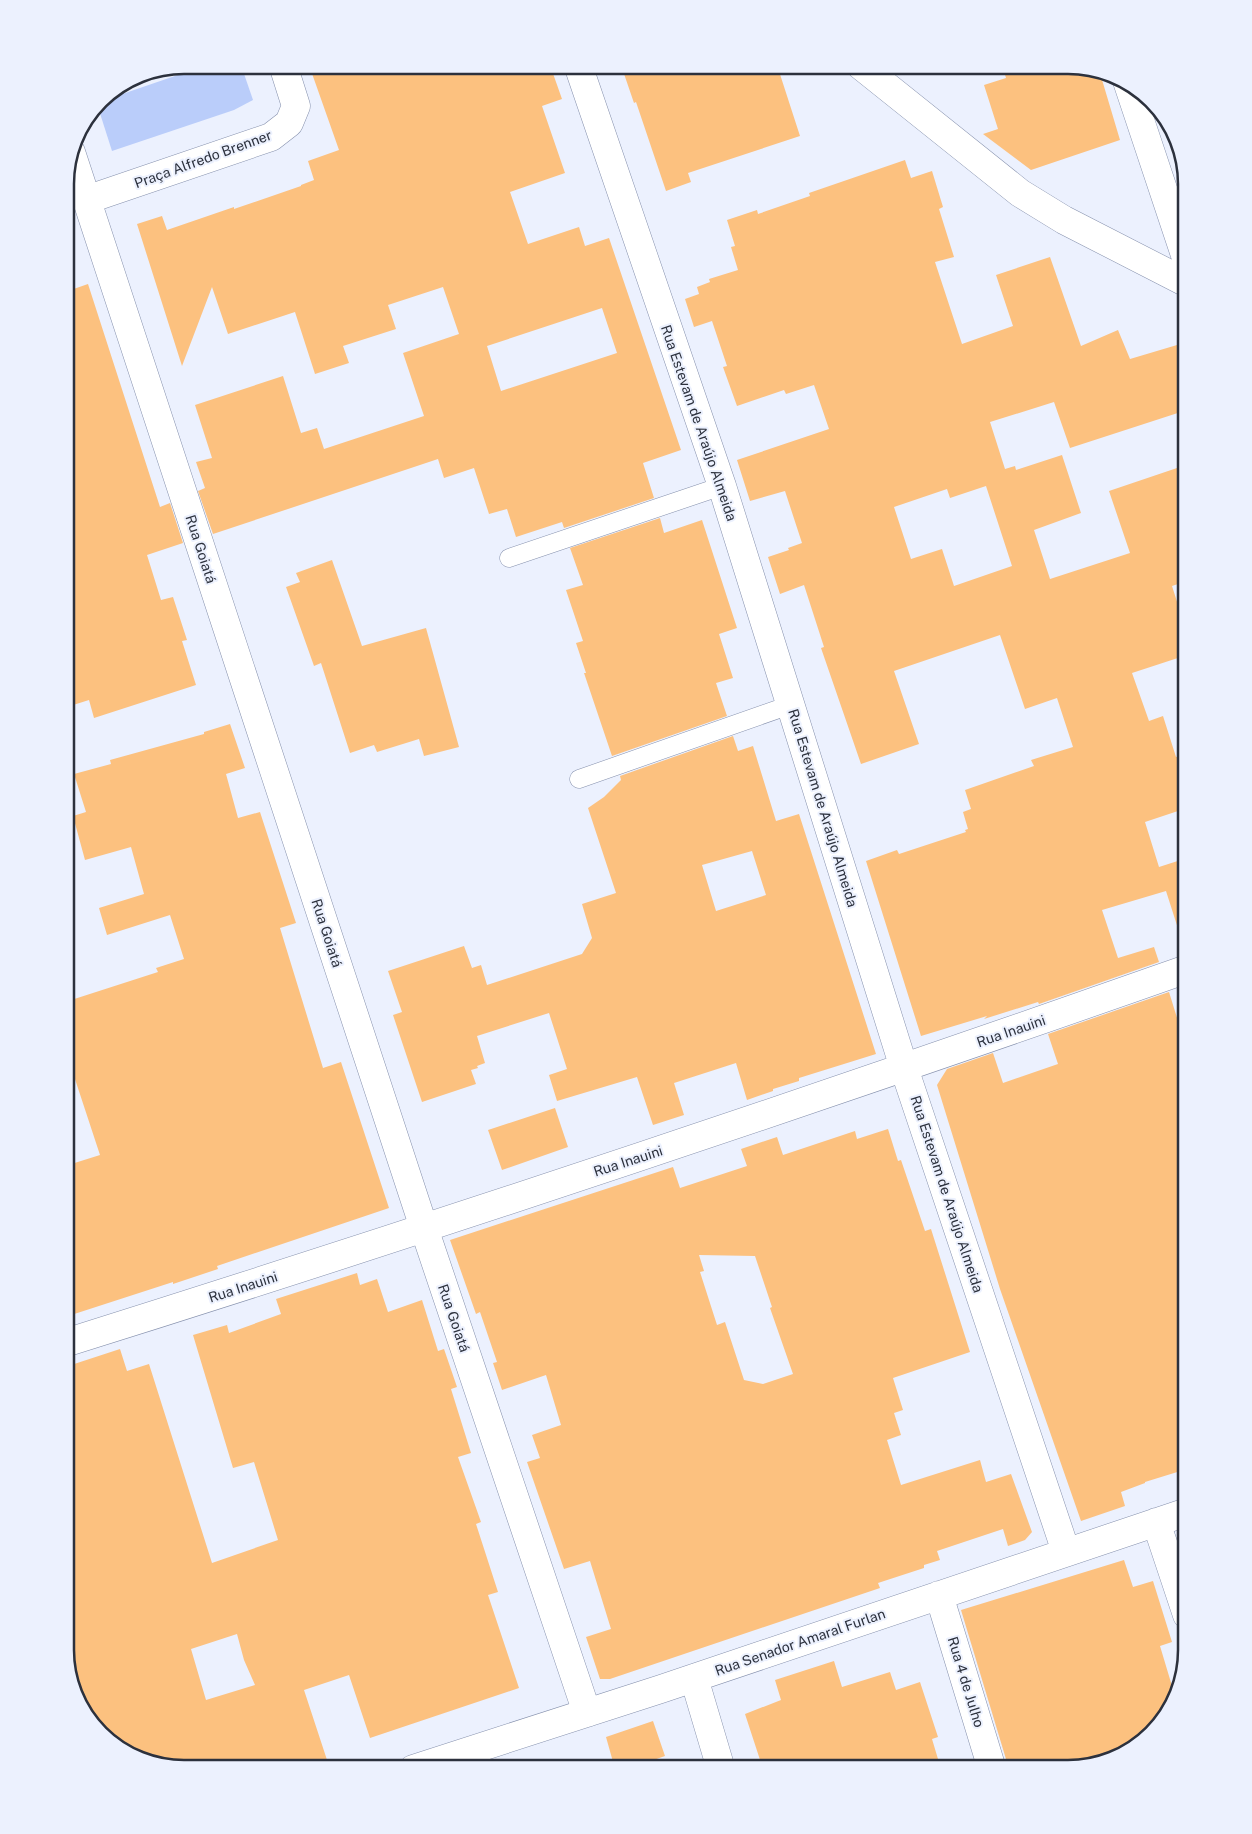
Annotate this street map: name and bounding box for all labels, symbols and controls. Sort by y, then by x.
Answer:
street label: Praça Alfredo Brenner [132,127,274,191]
street label: Rua Estevam de Araújo Almeida [658,323,740,523]
street label: Rua Goiatá [182,513,220,585]
street label: Rua Estevam de Araújo Almeida [785,707,861,909]
street label: Rua Goiatá [308,897,346,969]
street label: Rua Inauini [974,1012,1048,1050]
street label: Rua Estevam de Araújo Almeida [908,1093,986,1295]
street label: Rua Inauini [591,1142,665,1180]
street label: Rua Inauini [206,1268,280,1306]
street label: Rua Goiatá [435,1282,473,1354]
street label: Rua Senador Amaral Furlan [713,1605,887,1679]
street label: Rua 4 de Julho [945,1635,987,1729]

